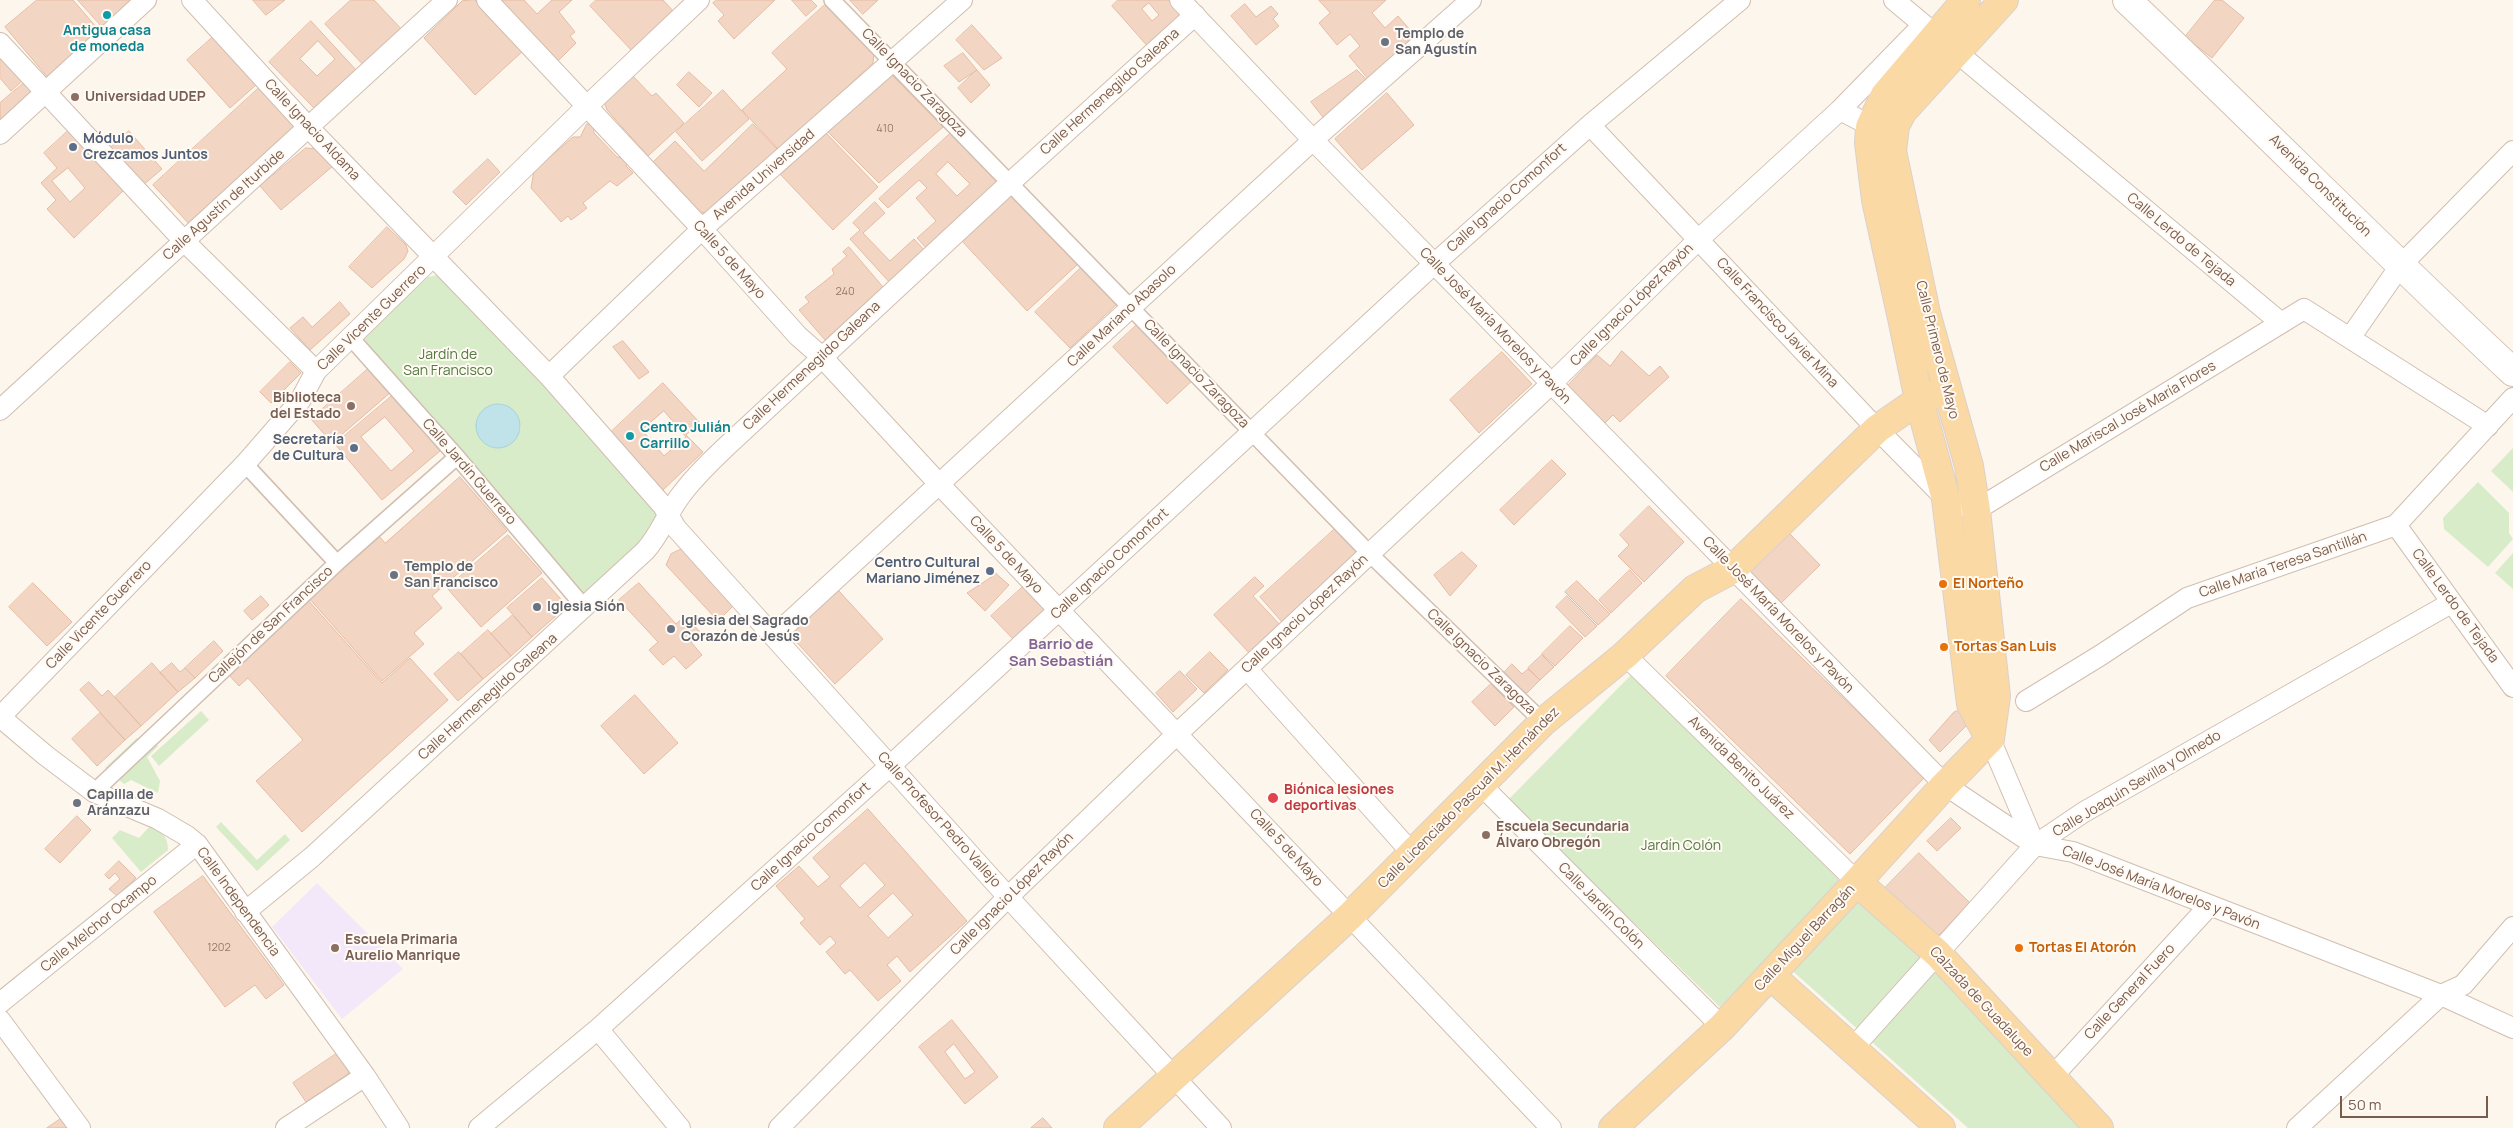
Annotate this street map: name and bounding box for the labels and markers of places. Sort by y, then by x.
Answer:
marker: Antigua casa de moneda [101,9,113,21]
place label: Antigua casa de moneda [63,23,151,56]
place label: Templo de San Agustín [1395,26,1477,58]
marker: Templo de San Agustín [1379,36,1391,48]
place label: Universidad UDEP [85,89,206,105]
marker: Universidad UDEP [69,91,81,103]
place label: Módulo Crezcamos Juntos [83,131,208,164]
marker: Módulo Crezcamos Juntos [67,141,79,153]
place label: Biblioteca del Estado [270,390,341,422]
marker: Biblioteca del Estado [345,400,357,412]
place label: Centro Julián Carrillo [640,420,731,452]
marker: Centro Julián Carrillo [624,430,636,442]
place label: Secretaría de Cultura [273,432,344,464]
marker: Secretaría de Cultura [348,442,360,454]
place label: Centro Cultural Mariano Jiménez [866,555,980,588]
place label: Templo de San Francisco [404,559,498,592]
marker: Centro Cultural Mariano Jiménez [984,565,996,577]
marker: Templo de San Francisco [388,569,400,581]
place label: El Norteño [1953,576,2024,592]
marker: El Norteño [1937,578,1949,590]
place label: Iglesia Sión [547,599,625,615]
marker: Iglesia Sión [531,601,543,613]
place label: Iglesia del Sagrado Corazón de Jesús [681,613,809,646]
marker: Iglesia del Sagrado Corazón de Jesús [665,623,677,635]
place label: Tortas San Luis [1954,639,2057,655]
marker: Tortas San Luis [1938,641,1950,653]
place label: Biónica lesiones deportivas [1284,782,1394,814]
place label: Capilla de Aránzazu [87,787,154,820]
marker: Biónica lesiones deportivas [1266,791,1280,805]
marker: Capilla de Aránzazu [71,797,83,809]
place label: Escuela Secundaria Álvaro Obregón [1496,819,1629,852]
marker: Escuela Secundaria Álvaro Obregón [1480,829,1492,841]
place label: Escuela Primaria Aurelio Manrique [345,932,460,964]
place label: Tortas El Atorón [2029,940,2136,956]
marker: Escuela Primaria Aurelio Manrique [329,942,341,954]
marker: Tortas El Atorón [2013,942,2025,954]

